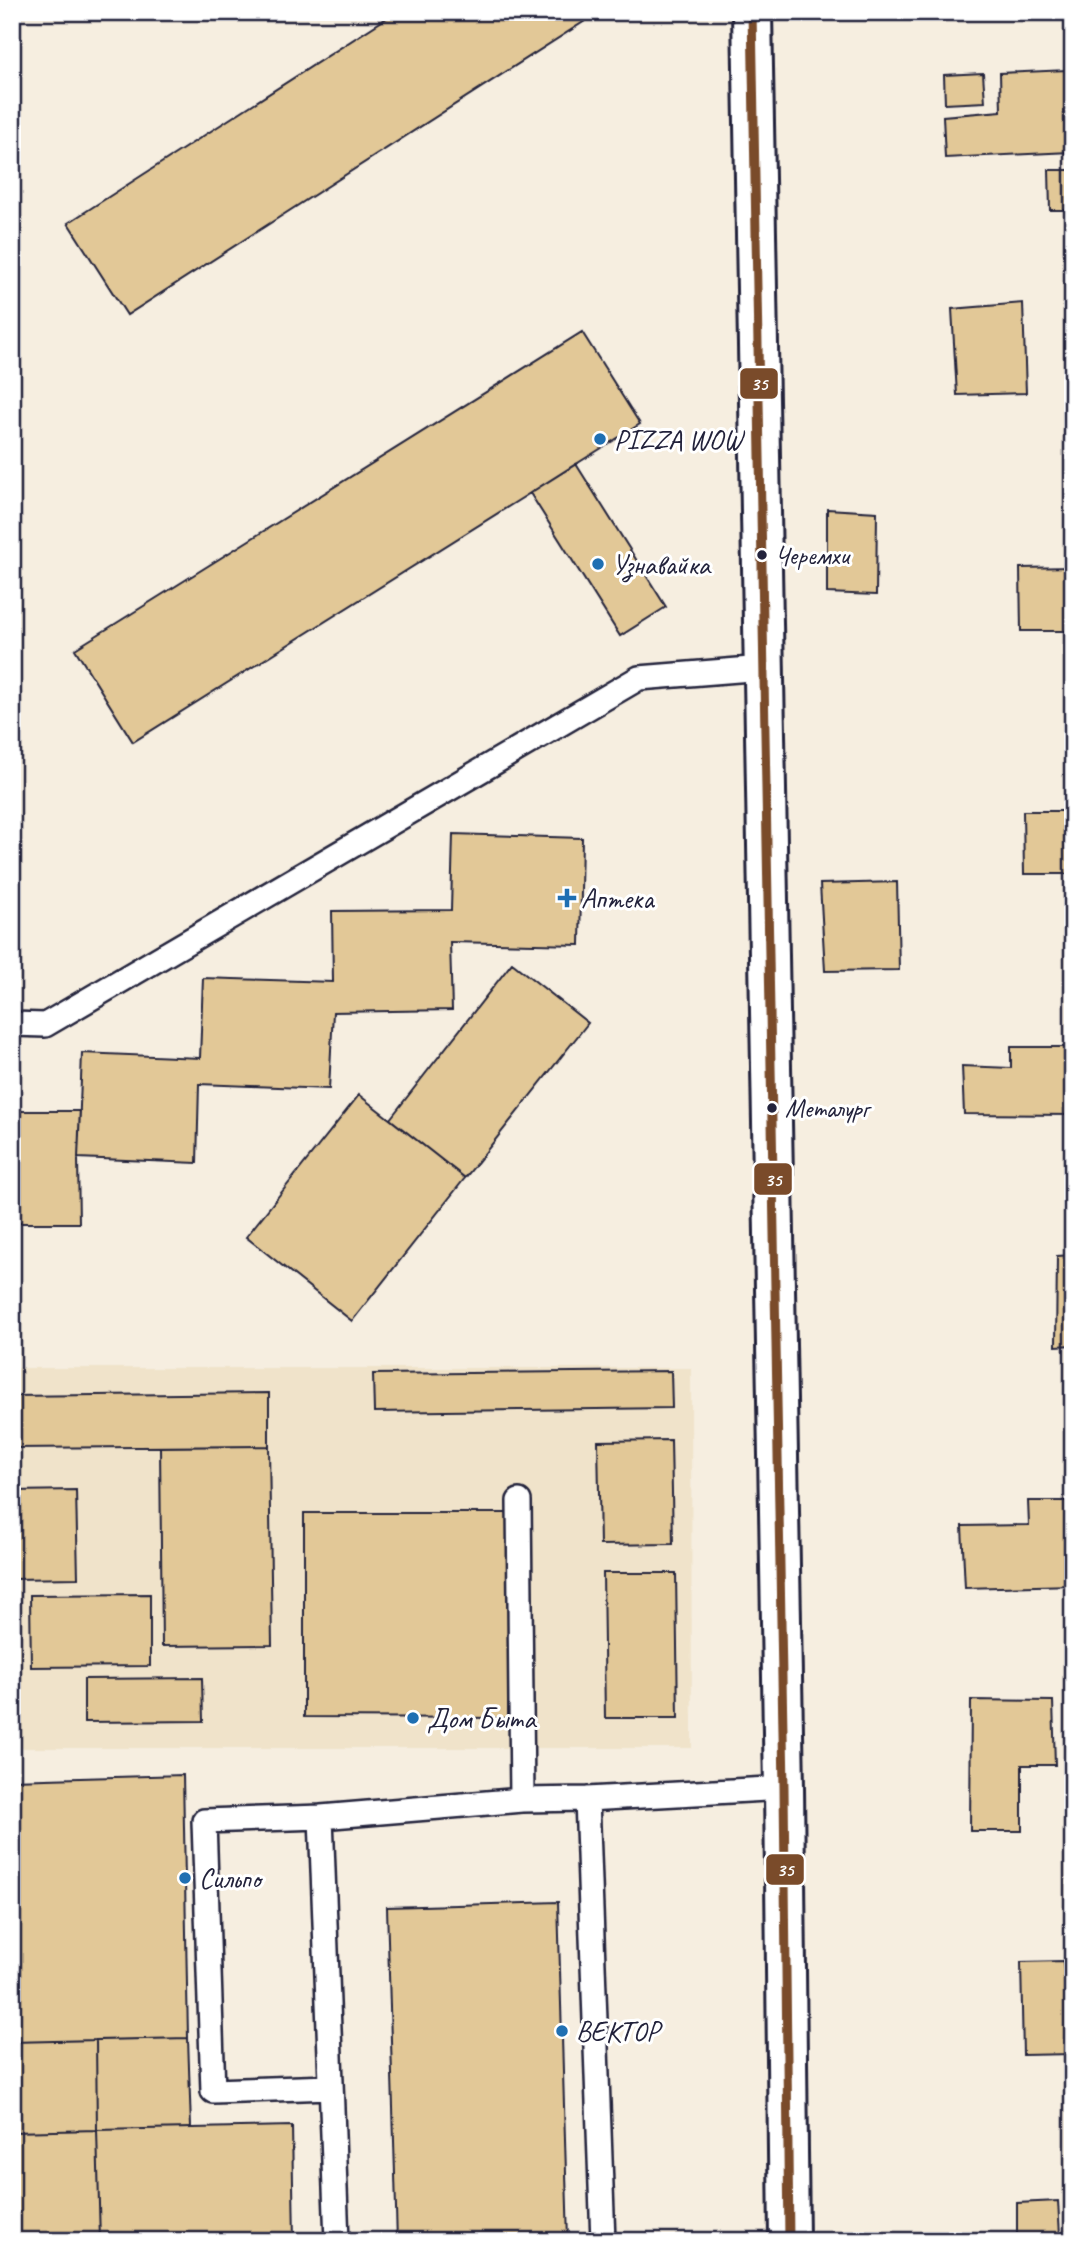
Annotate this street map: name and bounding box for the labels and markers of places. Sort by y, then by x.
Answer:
place label: PIZZA WOW [614,422,746,457]
marker: PIZZA WOW [592,431,608,447]
place label: Черемхи [775,539,851,572]
place label: Узнавайка [612,547,712,583]
marker: Черемхи [755,548,769,562]
marker: Узнавайка [590,556,606,572]
place label: Аптека [581,881,655,916]
marker: Аптека [559,890,575,906]
place label: Металург [785,1092,872,1125]
marker: Металург [765,1101,779,1115]
place label: Дом Быта [427,1701,537,1736]
marker: Дом Быта [405,1710,421,1726]
place label: Сильпо [199,1861,264,1896]
marker: Сильпо [177,1870,193,1886]
place label: ВЕКТОР [576,2014,663,2049]
marker: ВЕКТОР [554,2023,570,2039]

